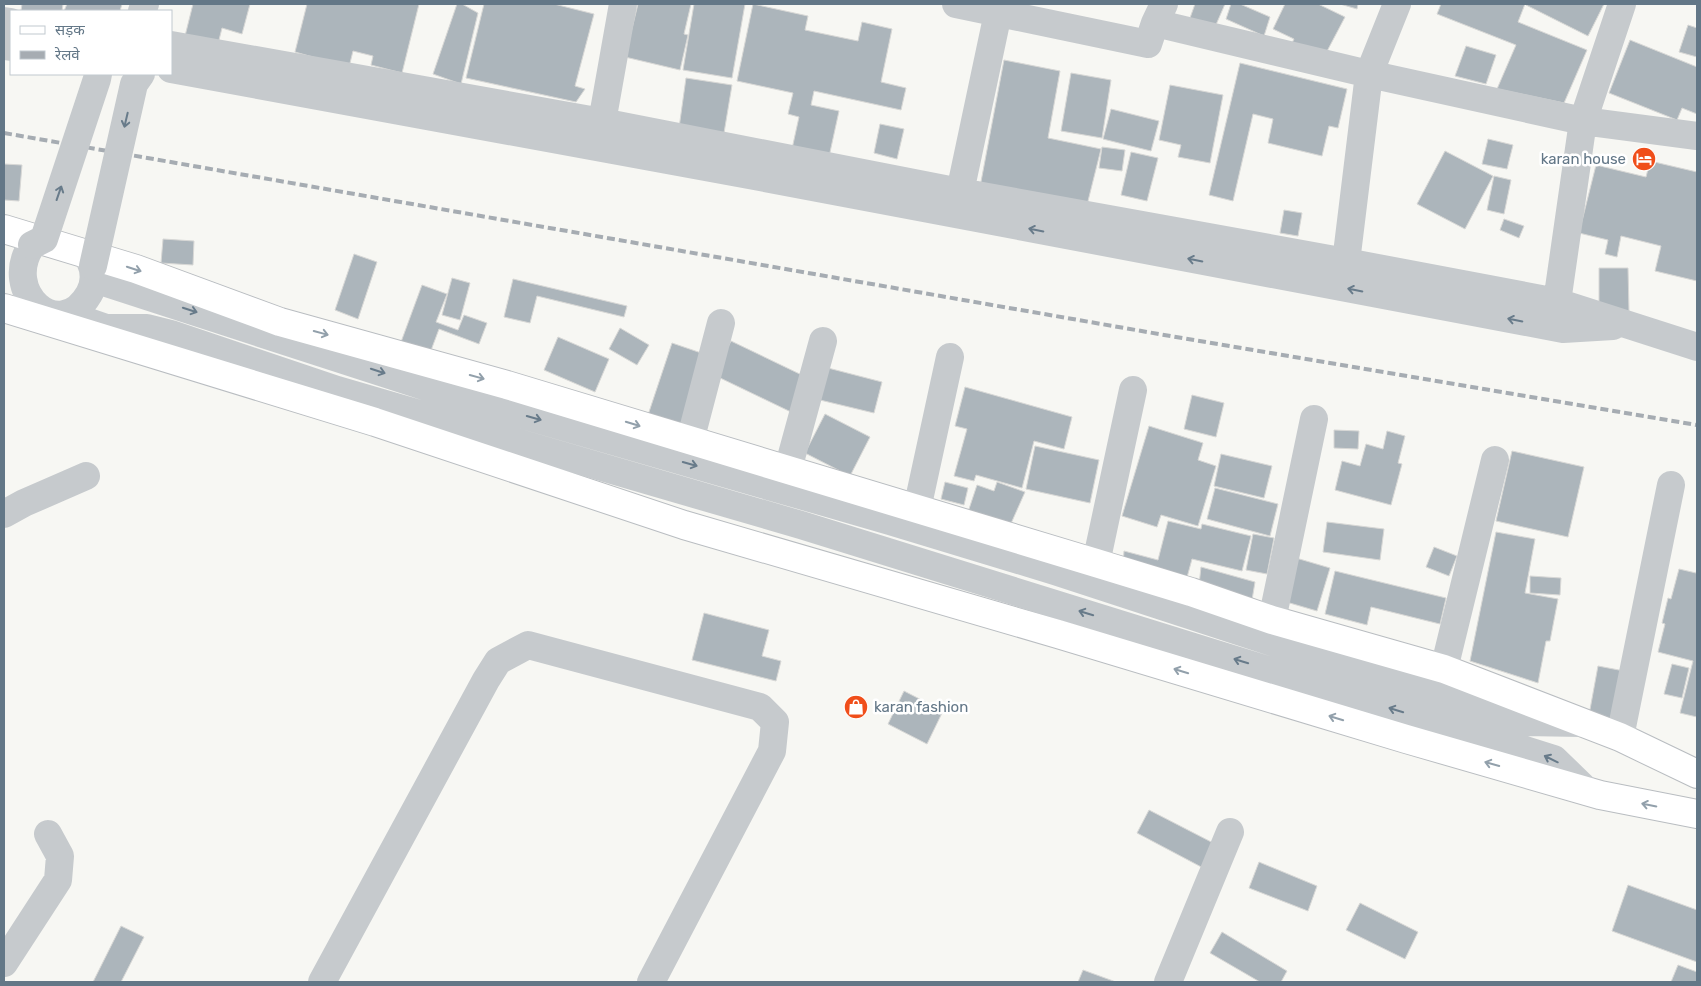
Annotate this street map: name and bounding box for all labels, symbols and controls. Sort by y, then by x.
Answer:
legend [10,10,172,75]
text: सड़क [55,21,85,39]
text: रेलवे [54,46,80,64]
one-way arrow [121,111,130,127]
hotel icon: karan house [1631,146,1657,172]
place label: karan house [1541,150,1626,168]
one-way arrow [55,186,64,201]
one-way arrow [1028,225,1044,234]
one-way arrow [1188,255,1204,265]
one-way arrow [126,265,141,274]
one-way arrow [1347,285,1363,295]
one-way arrow [182,306,198,315]
one-way arrow [1507,315,1523,325]
one-way arrow [312,329,328,338]
one-way arrow [370,366,386,376]
one-way arrow [469,372,485,382]
one-way arrow [525,414,541,424]
one-way arrow [624,419,640,429]
one-way arrow [681,459,697,469]
one-way arrow [1078,607,1094,617]
one-way arrow [1233,656,1249,666]
one-way arrow [1173,665,1189,675]
shop icon: karan fashion [843,694,869,720]
place label: karan fashion [874,698,968,716]
one-way arrow [1389,704,1405,714]
one-way arrow [1329,713,1345,723]
one-way arrow [1543,754,1558,764]
one-way arrow [1485,758,1501,768]
one-way arrow [1642,799,1658,809]

